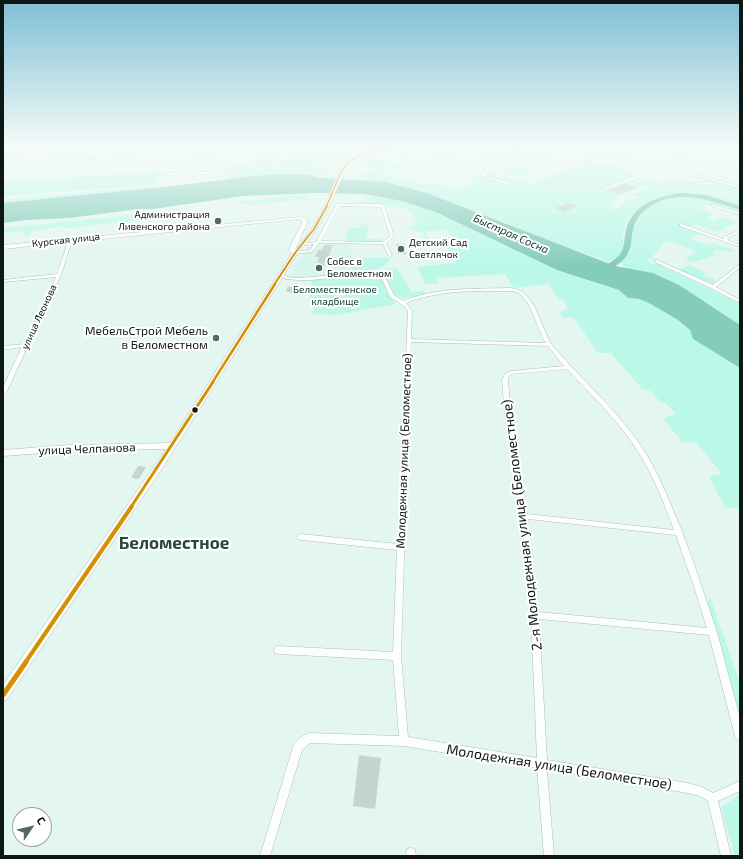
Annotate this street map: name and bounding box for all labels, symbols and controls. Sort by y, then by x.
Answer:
place label: Администрация Ливенского района [118,209,210,232]
water label: Быстрая Сосна [471,212,551,256]
marker: Администрация Ливенского района [213,216,223,226]
street label: Курская улица [31,230,101,250]
place label: Детский Сад Светлячок [409,237,467,260]
marker: Детский Сад Светлячок [396,244,406,254]
place label: Собес в Беломестном [327,256,391,280]
marker: Собес в Беломестном [314,263,324,273]
street label: улица Леонова [19,283,59,351]
park label: Беломестненское кладбище [293,284,377,308]
place label: МебельСтрой Мебель в Беломестном [85,324,208,352]
marker: МебельСтрой Мебель в Беломестном [211,333,221,343]
street label: Молодежная улица (Беломестное) [393,353,415,549]
street label: 2-я Молодежная улица (Беломестное) [498,399,546,651]
unlabelled marker [190,405,200,415]
street label: улица Челпанова [38,440,136,458]
district label: Беломестное [119,533,229,553]
street label: Молодежная улица (Беломестное) [445,741,673,793]
north arrow [12,807,52,847]
text: С [34,814,49,827]

